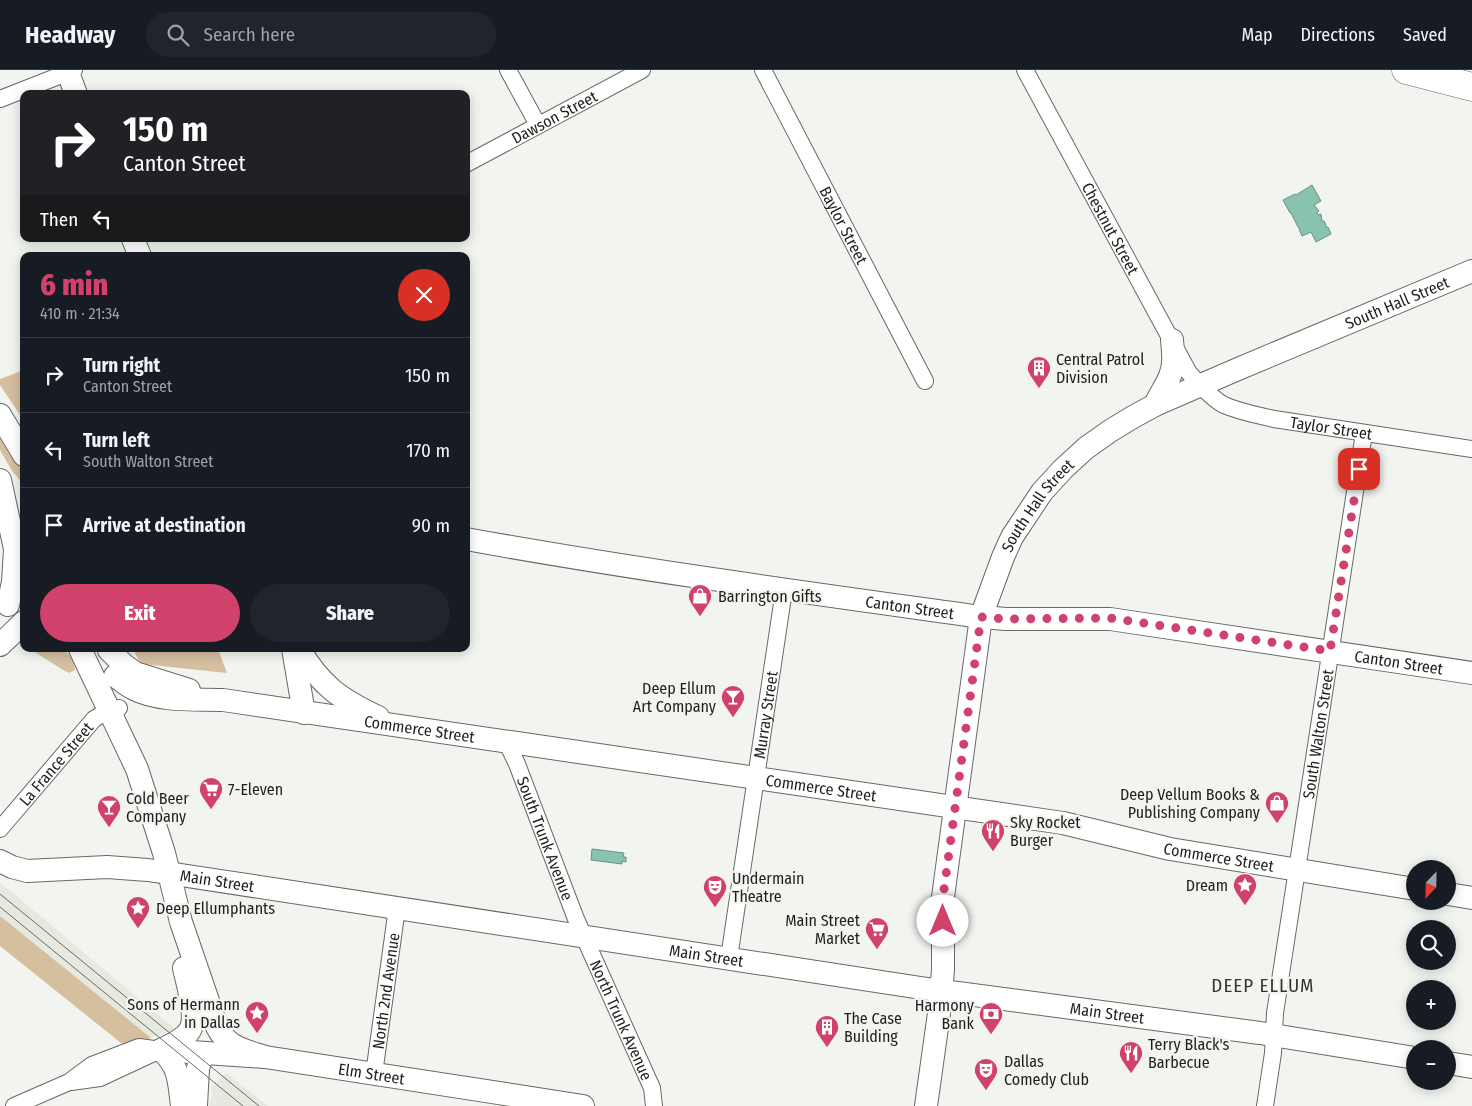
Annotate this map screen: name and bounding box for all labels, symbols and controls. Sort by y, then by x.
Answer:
search box [146,12,496,57]
text: Headway [25,21,116,49]
icon: search [164,21,192,49]
text: Search here [204,23,295,46]
text: Map [1241,24,1273,46]
text: Directions [1301,24,1375,46]
text: Saved [1403,24,1447,46]
street label: Dawson Street [508,86,601,147]
text: 150 m [123,108,208,150]
icon: right [40,110,105,175]
text: Canton Street [123,150,246,177]
street label: Chestnut Street [1078,179,1144,278]
street label: Baylor Street [816,183,872,268]
icon: left [88,205,116,233]
text: Then [40,208,78,231]
text: 6 min [40,267,108,303]
button: close [398,269,450,321]
street label: South Hall Street [1342,272,1453,333]
text: 410 m · 21:34 [40,304,120,323]
place label: Central Patrol Division [1056,350,1145,387]
text: Turn right [83,354,160,377]
building icon: Central Patrol Division [1026,355,1052,389]
icon: right [40,361,68,389]
text: 150 m [405,364,450,387]
text: Canton Street [83,377,172,396]
street label: Taylor Street [1289,412,1374,443]
text: Turn left [83,429,150,452]
icon: left [40,436,68,464]
text: 170 m [406,439,450,462]
pin [1338,448,1380,490]
text: South Walton Street [83,452,214,471]
street label: South Hall Street [997,454,1078,555]
icon: arrive [1345,455,1373,483]
icon: arrive [40,511,68,539]
text: Arrive at destination [83,514,246,537]
text: 90 m [412,514,450,537]
shop icon: Barrington Gifts [687,583,713,617]
button: Exit [40,584,240,642]
button: Share [250,584,450,642]
place label: Barrington Gifts [718,587,822,606]
street label: Canton Street [864,592,956,623]
street label: Canton Street [1353,646,1445,678]
street label: South Walton Street [1299,667,1337,800]
street label: Murray Street [749,669,781,760]
place label: Deep Ellum Art Company [633,679,717,716]
bar icon: Deep Ellum Art Company [720,684,746,718]
street label: Commerce Street [363,711,477,746]
street label: La France Street [15,717,97,809]
street label: Commerce Street [765,770,878,805]
street label: South Trunk Avenue [513,774,577,903]
supermarket icon: 7-Eleven [198,776,224,810]
place label: 7-Eleven [228,780,283,799]
place label: Deep Vellum Books & Publishing Company [1120,785,1261,822]
place label: Cold Beer Company [126,789,189,826]
shop icon: Deep Vellum Books & Publishing Company [1264,790,1290,824]
bar icon: Cold Beer Company [96,794,122,828]
place label: Sky Rocket Burger [1010,813,1081,850]
restaurant icon: Sky Rocket Burger [980,818,1006,852]
street label: Commerce Street [1162,838,1276,875]
north arrow [1406,860,1456,910]
map controls [1406,860,1456,1090]
street label: Main Street [179,866,256,896]
place label: Undermain Theatre [732,869,805,906]
place icon: Dream [1232,872,1258,906]
theatre icon: Undermain Theatre [702,874,728,908]
place label: Dream [1186,876,1228,895]
position arrow [916,894,968,946]
place icon: Deep Ellumphants [125,895,151,929]
place label: Deep Ellumphants [156,899,275,918]
place label: Main Street Market [785,911,861,948]
supermarket icon: Main Street Market [864,916,890,950]
button: search [1406,920,1456,970]
street label: North 2nd Avenue [368,931,403,1050]
street label: Main Street [668,940,746,970]
street label: North Trunk Avenue [586,957,657,1083]
district label: DEEP ELLUM [1211,974,1315,997]
button: + [1406,980,1456,1030]
place label: Sons of Hermann in Dallas [127,995,240,1032]
place label: Harmony Bank [915,996,975,1033]
street label: Main Street [1069,998,1146,1027]
place icon: Sons of Hermann in Dallas [244,1000,270,1034]
bank icon: Harmony Bank [978,1001,1004,1035]
place label: The Case Building [844,1009,902,1046]
building icon: The Case Building [814,1014,840,1048]
place label: Terry Black's Barbecue [1148,1035,1230,1072]
restaurant icon: Terry Black's Barbecue [1118,1040,1144,1074]
button: − [1406,1040,1456,1090]
place label: Dallas Comedy Club [1004,1052,1089,1089]
theatre icon: Dallas Comedy Club [973,1057,999,1091]
street label: Elm Street [337,1059,407,1088]

